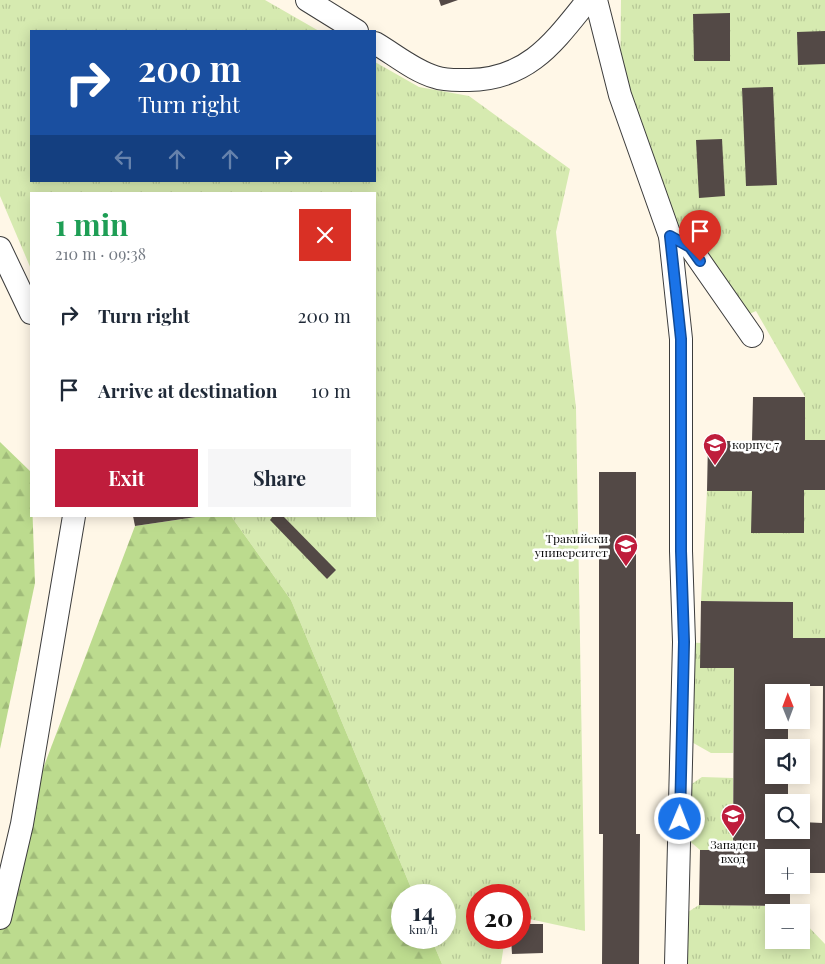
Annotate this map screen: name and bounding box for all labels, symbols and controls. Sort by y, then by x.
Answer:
text: 200 m [138,44,241,91]
icon: right [55,50,120,115]
text: Turn right [138,89,240,119]
icon: left [110,145,138,173]
icon: ahead [163,145,191,173]
icon: ahead [216,145,244,173]
icon: right [269,145,297,173]
text: 1 min [55,204,129,244]
button: close [299,209,351,261]
pin [679,210,721,261]
icon: arrive [686,217,714,245]
text: 210 m · 09:38 [55,243,146,264]
icon: right [55,301,83,329]
text: Turn right [98,302,190,328]
text: 200 m [297,302,351,328]
icon: arrive [55,376,83,404]
text: Arrive at destination [98,377,278,403]
text: 10 m [311,377,351,403]
school or university icon: корпус 7 [702,432,728,466]
place label: корпус 7 [732,436,779,452]
button: Exit [55,449,198,507]
button: Share [208,449,351,507]
place label: Тракийски университет [534,530,608,560]
school or university icon: Тракийски университет [613,533,639,567]
north arrow [765,684,810,729]
map controls [765,684,810,949]
button: sound [765,739,810,784]
position arrow [653,792,705,844]
button: search [765,794,810,839]
school or university icon: Западен вход [720,803,746,837]
place label: Западен вход [710,836,756,866]
button: + [765,849,810,894]
speed limit sign: 20 [466,884,531,949]
text: 14 [412,894,435,927]
button: − [765,904,810,949]
text: km/h [409,921,438,937]

